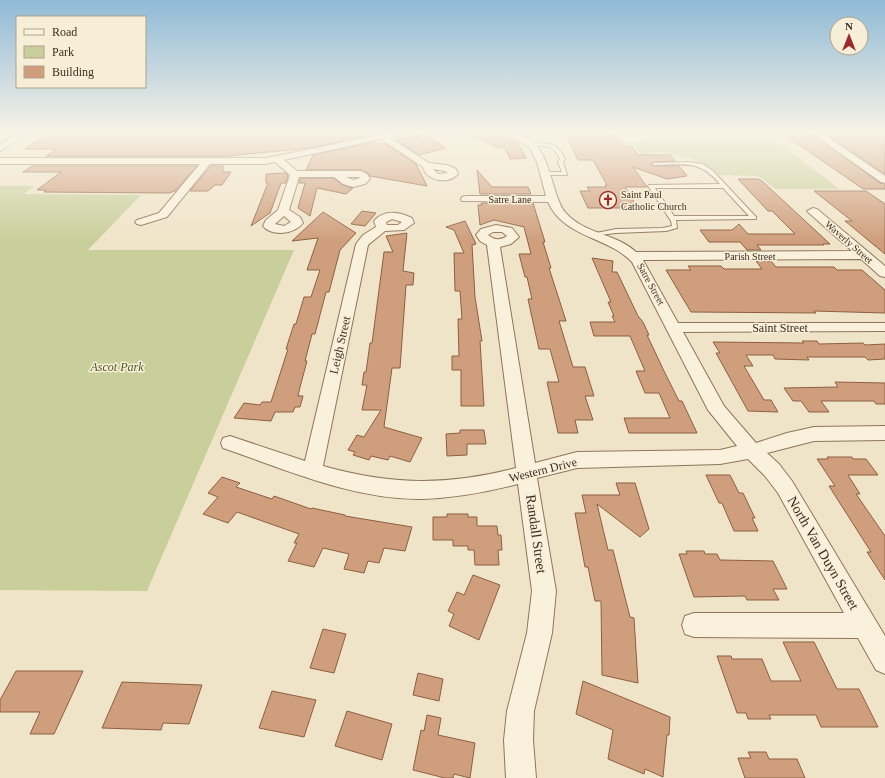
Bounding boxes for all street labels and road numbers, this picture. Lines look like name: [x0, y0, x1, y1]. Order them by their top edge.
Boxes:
street label: Satre Lane: [488, 194, 532, 205]
street label: Waverly Street: [823, 218, 875, 266]
street label: Parish Street: [725, 251, 776, 262]
street label: Satre Street: [635, 261, 667, 307]
street label: Leigh Street: [327, 314, 354, 375]
street label: Saint Street: [752, 321, 808, 335]
street label: Western Drive: [508, 455, 578, 485]
street label: Randall Street: [523, 493, 549, 575]
street label: North Van Duyn Street: [784, 494, 862, 612]

